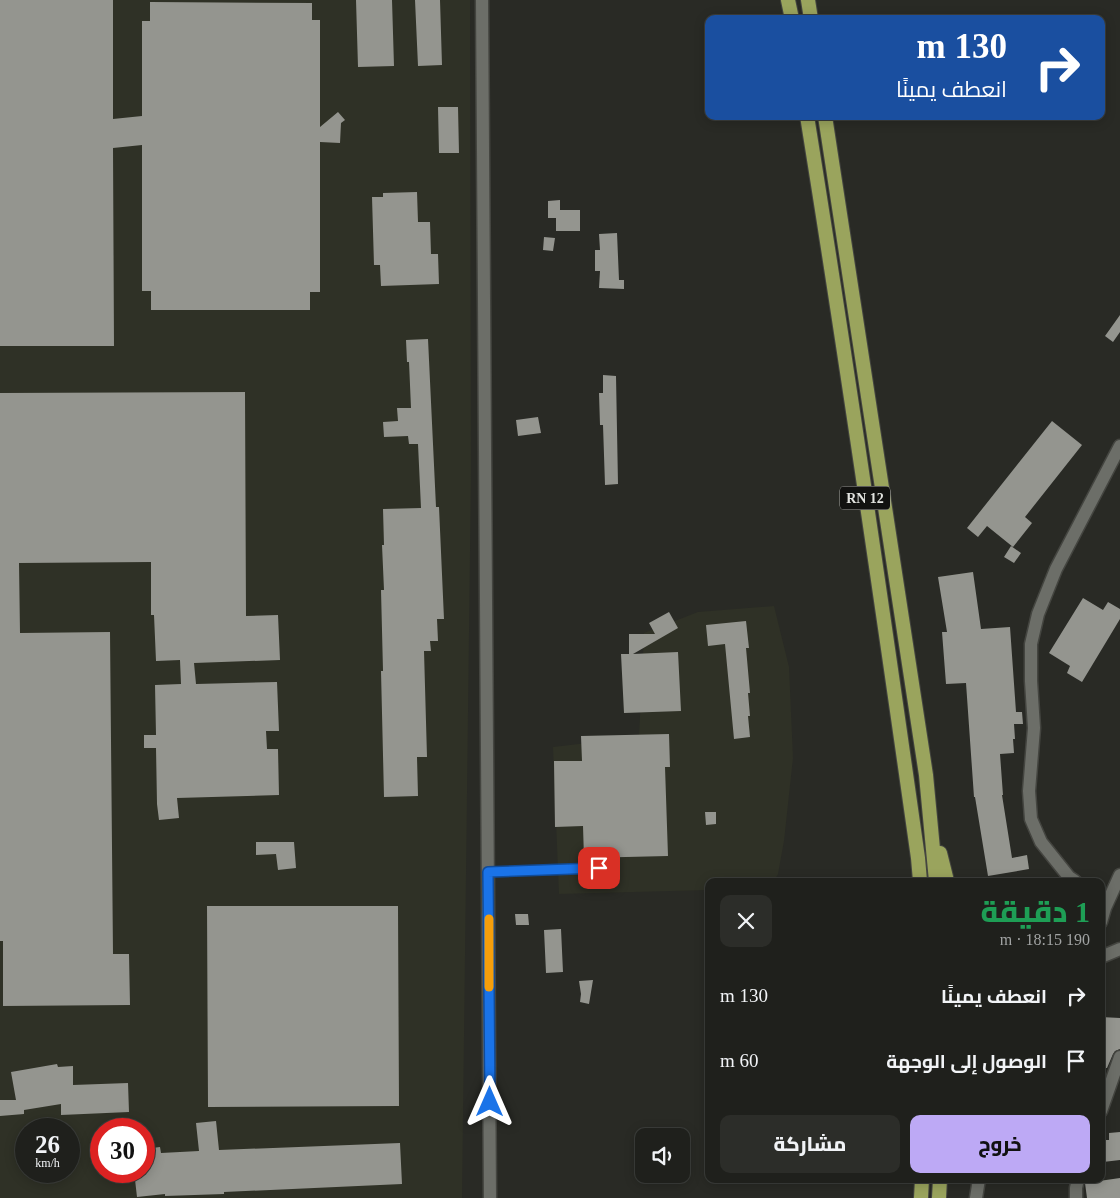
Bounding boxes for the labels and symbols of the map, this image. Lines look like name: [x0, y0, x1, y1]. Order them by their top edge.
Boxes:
road number: RN 12: [840, 486, 890, 509]
pin: [578, 847, 620, 889]
position arrow: [463, 1075, 515, 1127]
speed limit sign: 30: [90, 1118, 155, 1183]

